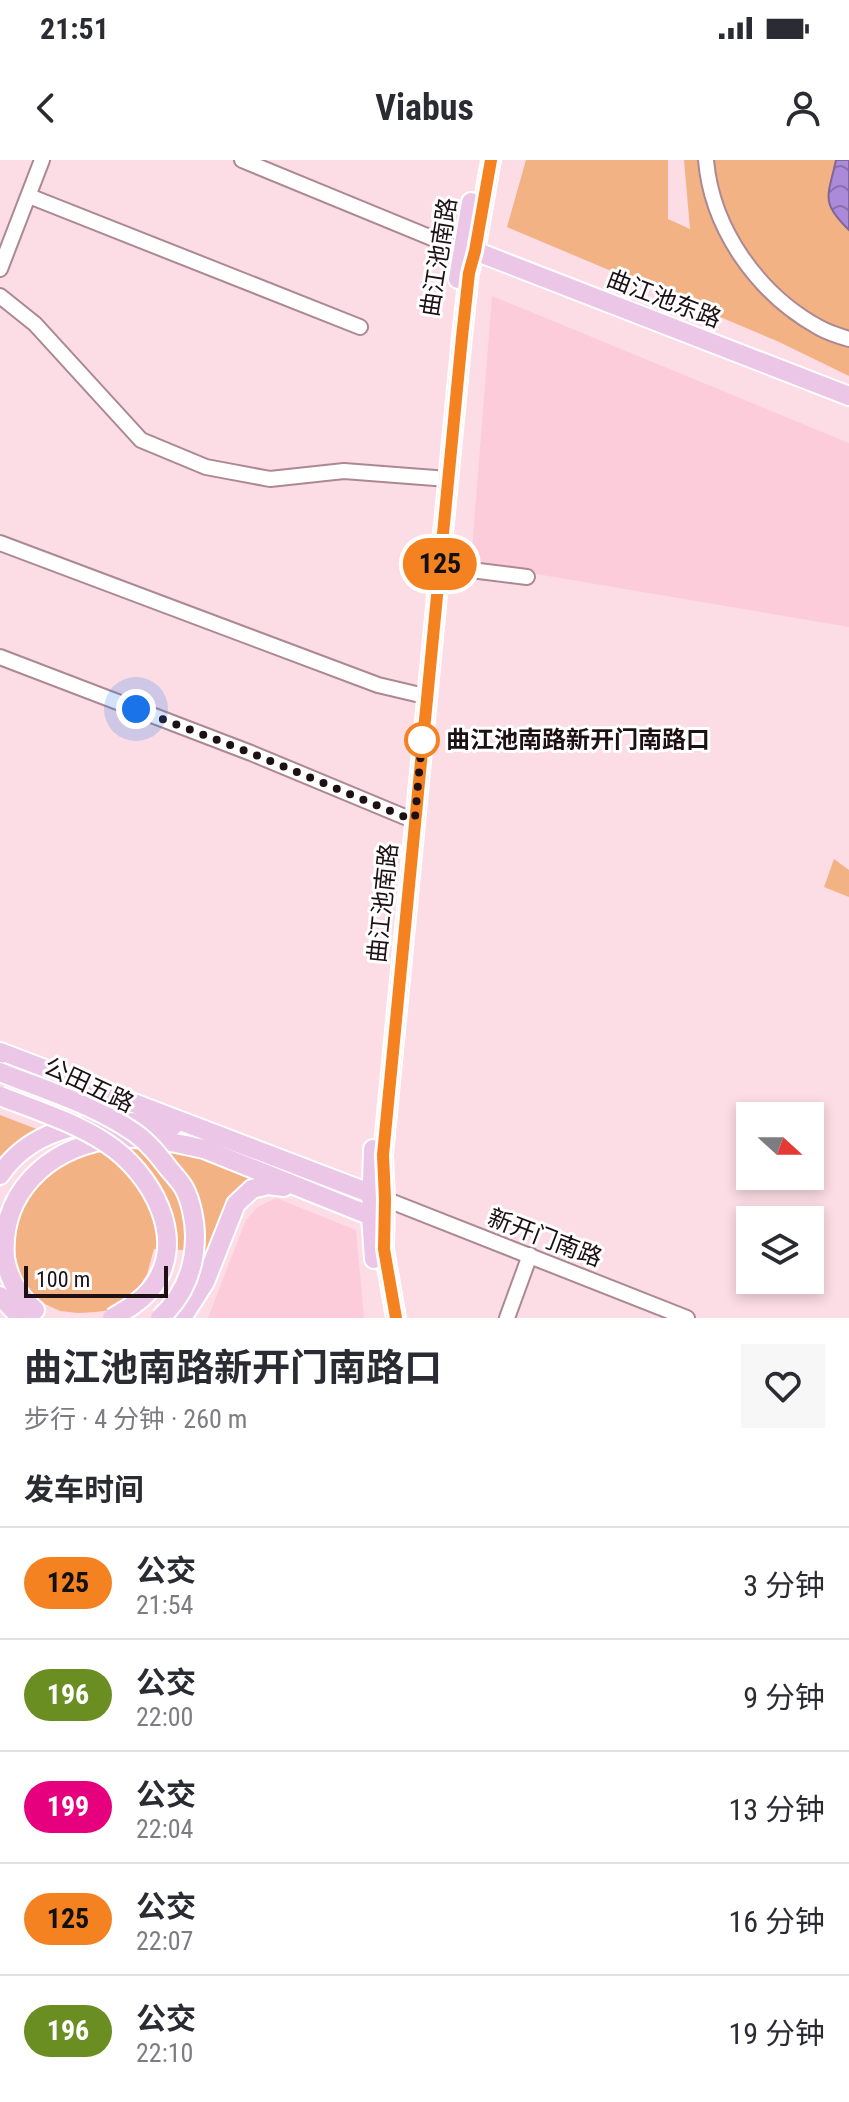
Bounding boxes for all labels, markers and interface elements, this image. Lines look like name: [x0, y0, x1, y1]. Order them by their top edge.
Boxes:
text: 21:51: [40, 11, 109, 46]
icon: back: [24, 86, 68, 130]
icon: person: [781, 86, 825, 130]
text: Viabus: [375, 87, 474, 129]
street label: 曲江池南路: [416, 196, 462, 318]
street label: 曲江池东路: [603, 264, 725, 334]
line badge: 125: [394, 538, 486, 590]
text: 125: [419, 547, 461, 580]
your location: [116, 689, 156, 729]
marker: 曲江池南路新开门南路口: [405, 723, 439, 757]
place label: 曲江池南路新开门南路口: [446, 726, 710, 754]
street label: 曲江池南路: [363, 842, 403, 964]
street label: 公田五路: [40, 1052, 138, 1118]
north arrow: [736, 1102, 824, 1190]
map controls: [736, 1102, 824, 1294]
street label: 新开门南路: [484, 1203, 606, 1273]
button: layers: [736, 1206, 824, 1294]
scale bar: [24, 1262, 168, 1298]
text: 100 m: [36, 1267, 90, 1292]
button: heart: [741, 1344, 825, 1428]
text: 曲江池南路新开门南路口: [24, 1346, 442, 1390]
text: 步行 · 4 分钟 · 260 m: [24, 1404, 247, 1434]
text: 发车时间: [24, 1472, 144, 1507]
text: 公交: [136, 1553, 196, 1588]
text: 125: [47, 1566, 89, 1599]
text: 3 分钟: [743, 1568, 825, 1603]
text: 21:54: [136, 1590, 193, 1620]
text: 公交: [136, 1665, 196, 1700]
text: 196: [47, 1678, 89, 1711]
text: 9 分钟: [743, 1680, 825, 1715]
text: 22:00: [136, 1702, 193, 1732]
text: 公交: [136, 1777, 196, 1812]
text: 199: [47, 1790, 89, 1823]
text: 13 分钟: [728, 1792, 825, 1827]
text: 22:04: [136, 1814, 193, 1844]
text: 公交: [136, 1889, 196, 1924]
text: 125: [47, 1902, 89, 1935]
text: 16 分钟: [728, 1904, 825, 1939]
text: 22:07: [136, 1926, 193, 1956]
text: 公交: [136, 2001, 196, 2036]
text: 196: [47, 2014, 89, 2047]
text: 19 分钟: [728, 2016, 825, 2051]
text: 22:10: [136, 2038, 193, 2068]

